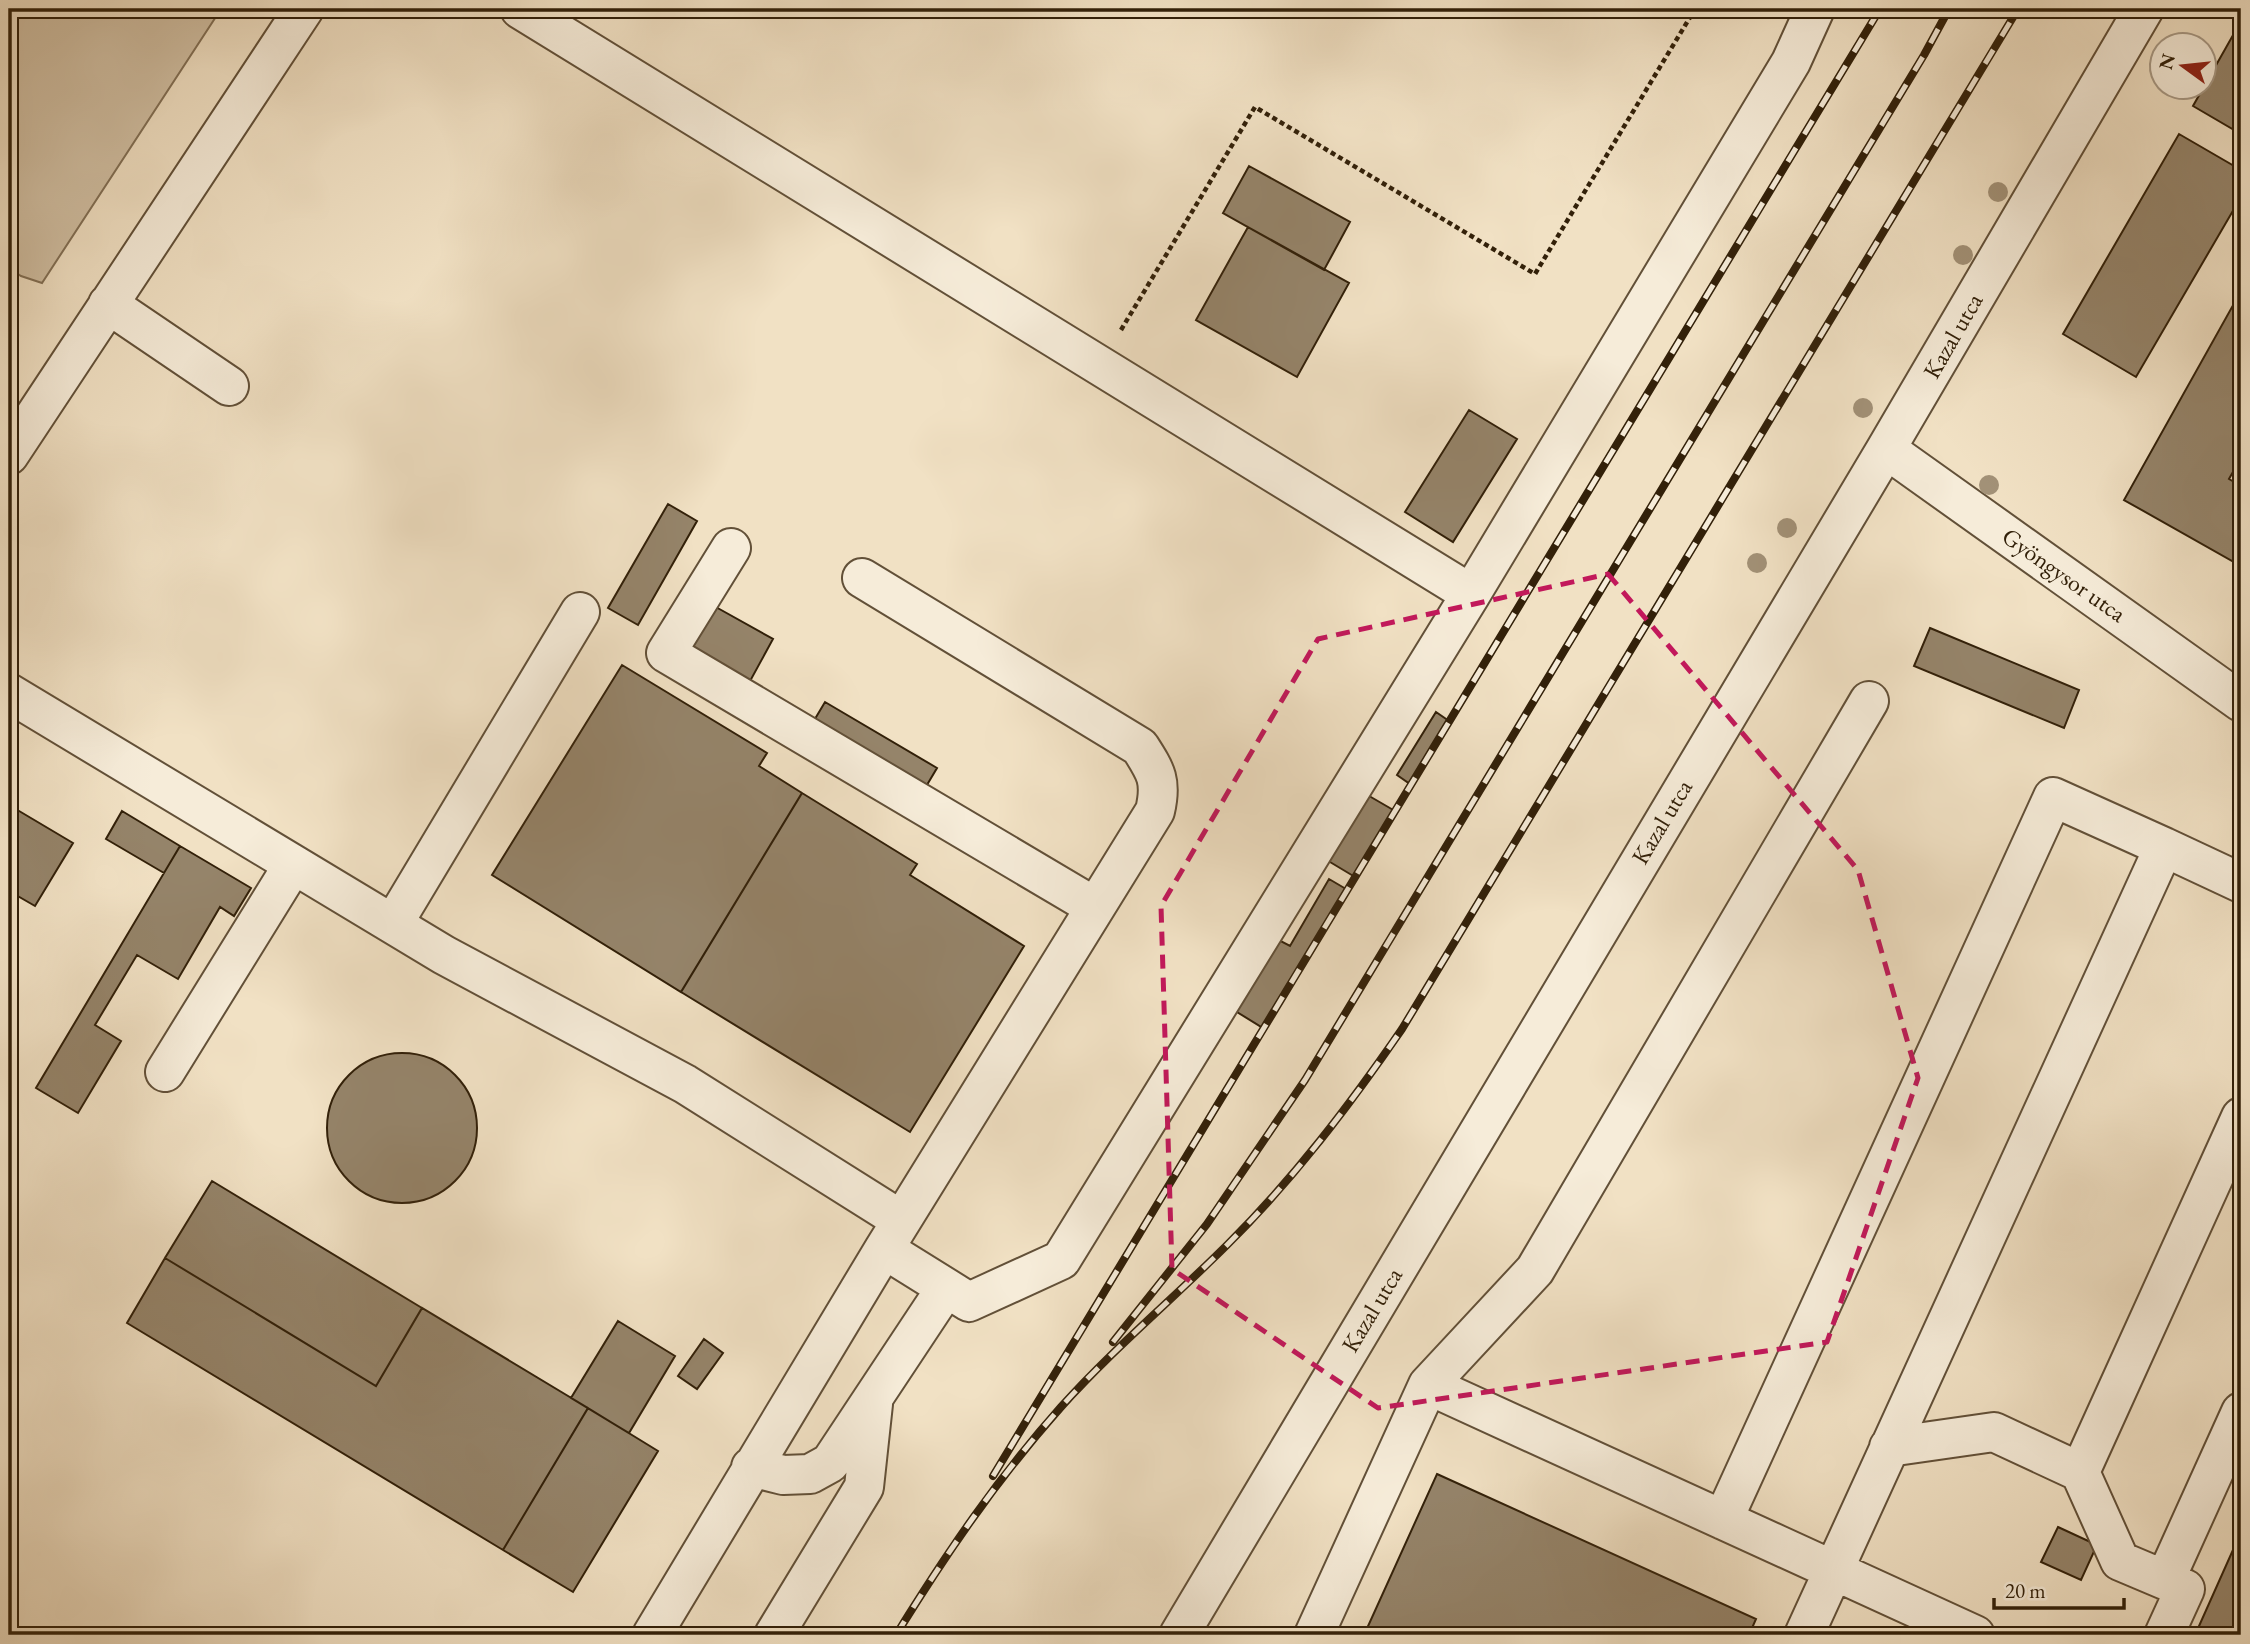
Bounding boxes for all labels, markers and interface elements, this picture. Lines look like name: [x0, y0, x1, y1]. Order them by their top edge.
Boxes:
north arrow: [2148, 32, 2218, 102]
text: N: [2153, 50, 2181, 72]
street label: Kazal utca: [1916, 287, 1990, 384]
street label: Gyöngysor utca: [1996, 520, 2133, 629]
street label: Kazal utca: [1624, 773, 1699, 870]
street label: Kazal utca: [1334, 1261, 1409, 1358]
scale bar: [1994, 1567, 2124, 1611]
text: 20 m: [2005, 1577, 2046, 1604]

